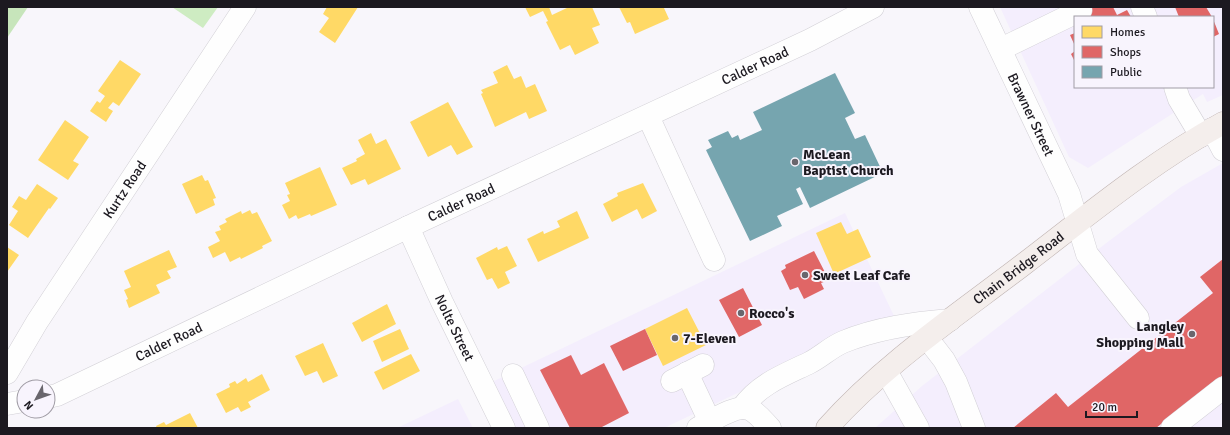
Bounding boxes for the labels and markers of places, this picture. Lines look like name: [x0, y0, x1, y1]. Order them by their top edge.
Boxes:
place label: McLean Baptist Church: [803, 146, 894, 179]
marker: McLean Baptist Church: [790, 157, 800, 167]
place label: Sweet Leaf Cafe: [813, 267, 910, 284]
marker: Sweet Leaf Cafe: [800, 270, 810, 280]
place label: Rocco's: [749, 305, 795, 322]
marker: Rocco's: [736, 308, 746, 318]
place label: Langley Shopping Mall: [1096, 318, 1185, 351]
marker: Langley Shopping Mall: [1187, 329, 1197, 339]
place label: 7-Eleven: [683, 330, 736, 347]
marker: 7-Eleven: [670, 333, 680, 343]

